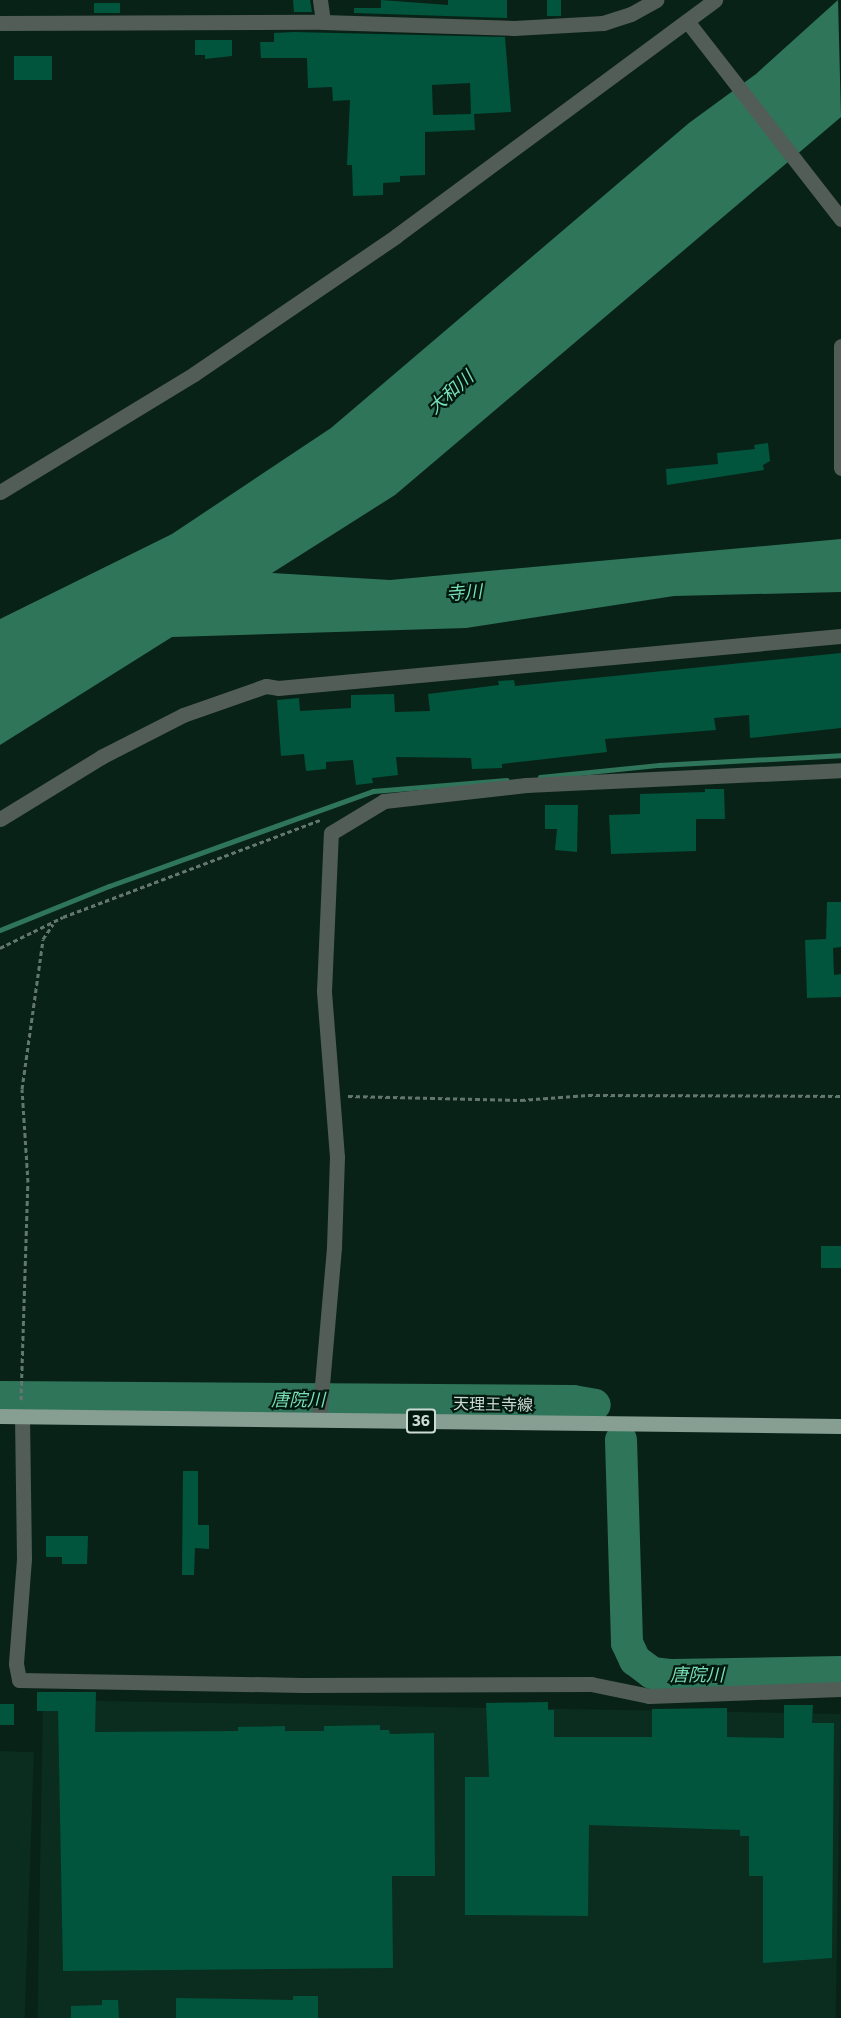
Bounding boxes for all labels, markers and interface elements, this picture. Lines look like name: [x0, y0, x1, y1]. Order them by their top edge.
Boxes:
water label: 大和川: [423, 366, 477, 418]
water label: 寺川: [445, 580, 483, 604]
water label: 唐院川: [271, 1388, 325, 1410]
street label: 天理王寺線: [453, 1394, 533, 1414]
road number: 36: [406, 1409, 436, 1433]
water label: 唐院川: [670, 1663, 724, 1685]

